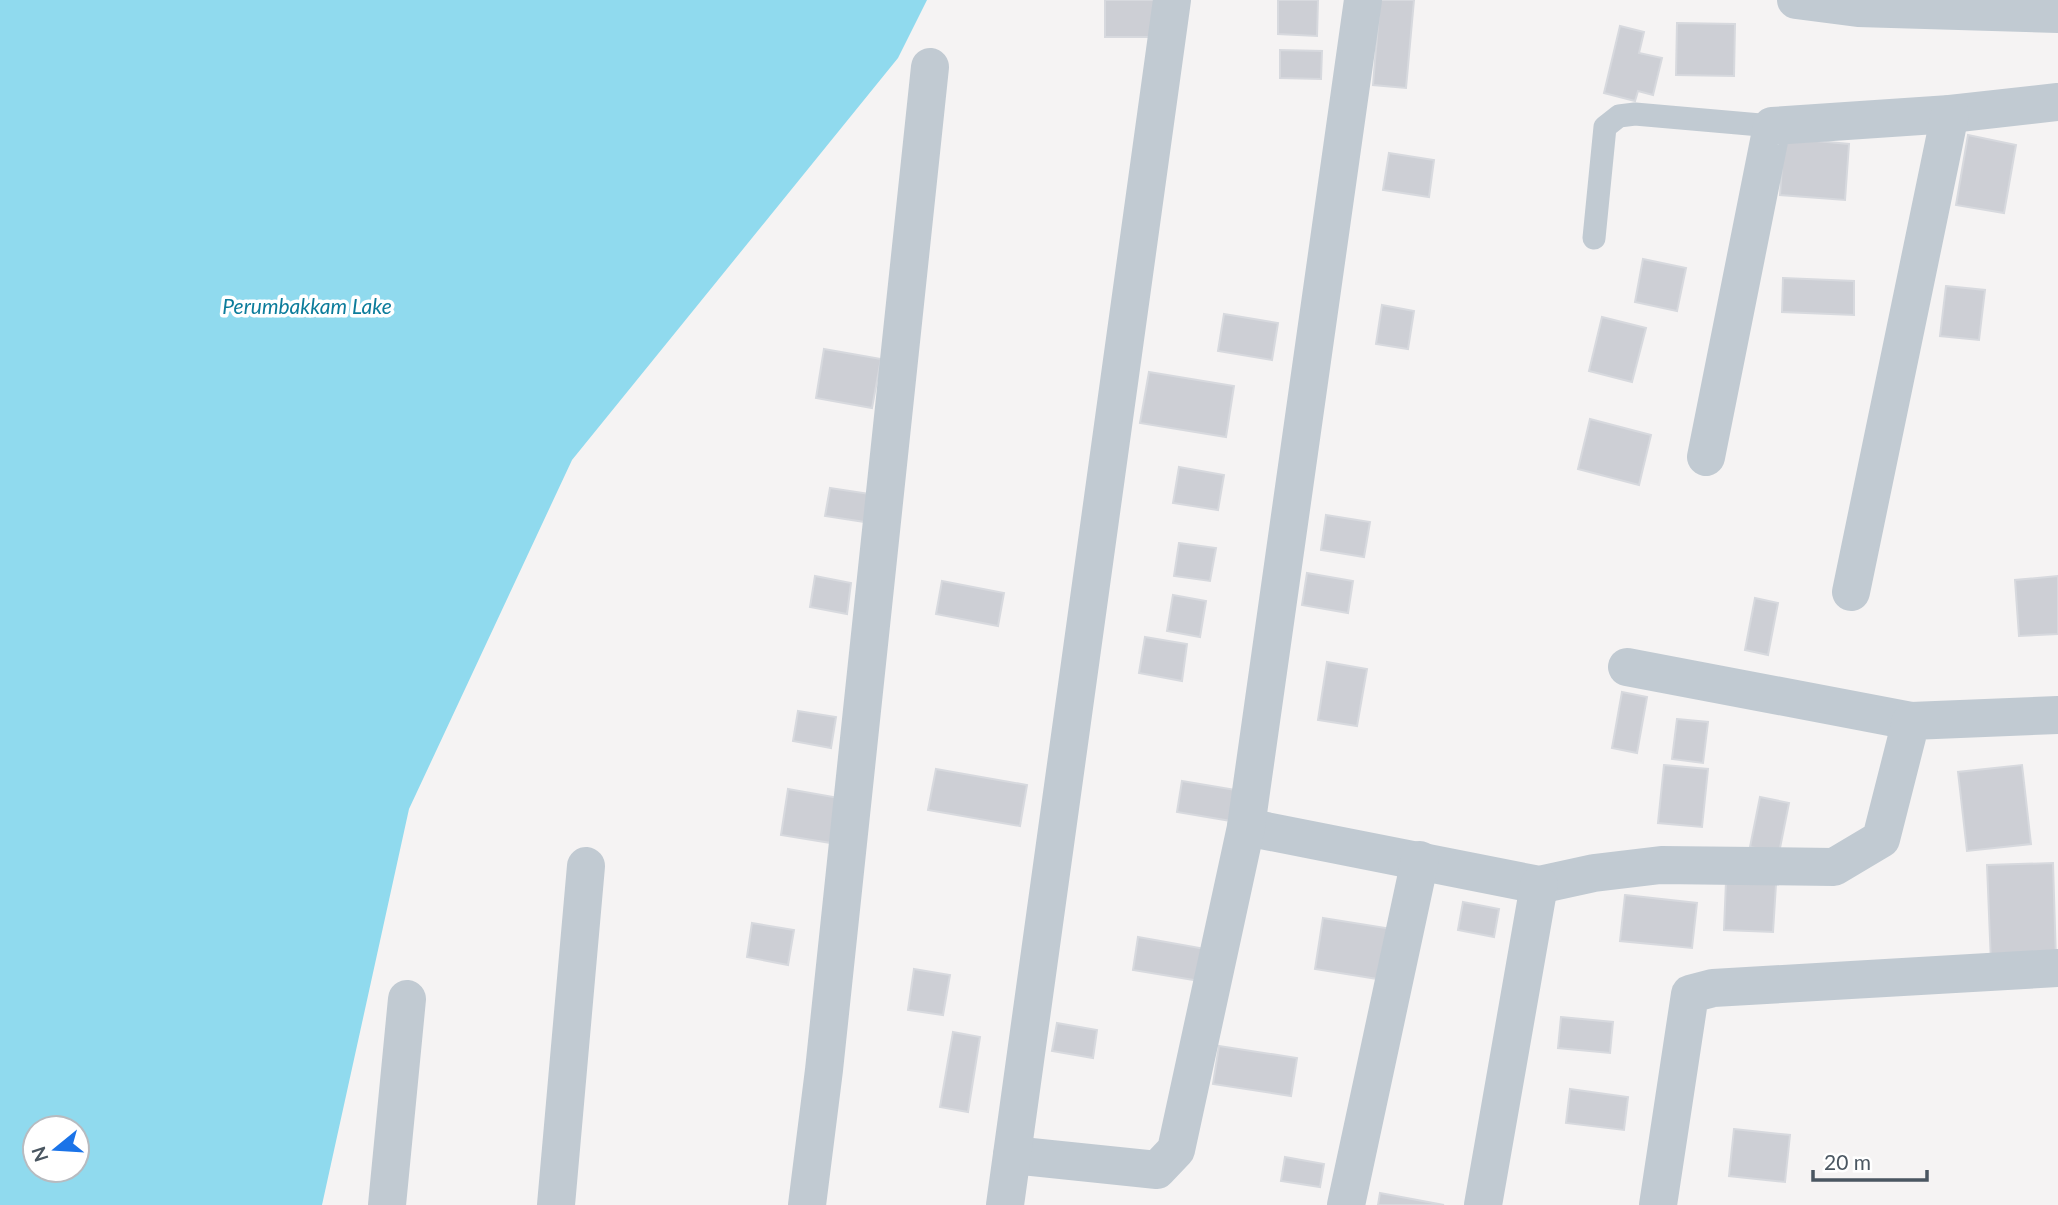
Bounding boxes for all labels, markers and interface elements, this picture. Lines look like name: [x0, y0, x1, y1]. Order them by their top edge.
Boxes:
water label: Perumbakkam Lake: [222, 293, 392, 318]
north arrow: [21, 1114, 91, 1184]
scale bar: [1813, 1138, 1927, 1182]
text: N: [26, 1144, 53, 1165]
text: 20 m: [1824, 1149, 1871, 1174]

